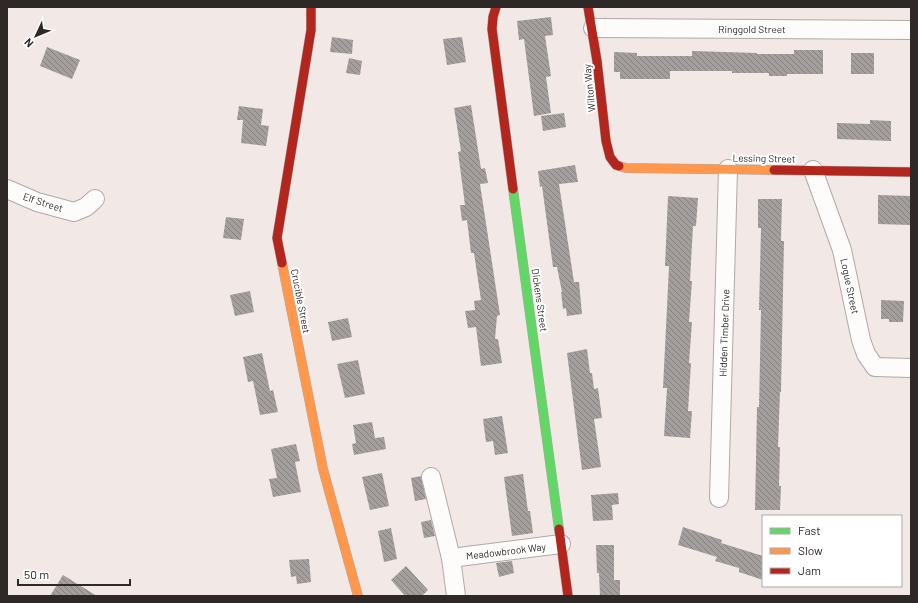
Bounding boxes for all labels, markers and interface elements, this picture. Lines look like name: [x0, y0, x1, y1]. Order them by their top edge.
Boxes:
north arrow: [16, 16, 56, 56]
street label: Ringgold Street: [718, 23, 786, 35]
text: N: [21, 36, 36, 50]
street label: Wilton Way: [580, 63, 597, 112]
street label: Lessing Street: [732, 151, 796, 165]
street label: Elf Street: [22, 190, 65, 214]
street label: Logue Street: [838, 257, 862, 315]
street label: Crucible Street: [289, 268, 313, 334]
street label: Dickens Street: [530, 268, 550, 333]
street label: Hidden Timber Drive: [716, 289, 732, 377]
legend: [762, 515, 902, 587]
text: Fast: [798, 523, 821, 537]
street label: Meadowbrook Way: [465, 540, 547, 562]
text: Slow: [798, 543, 823, 557]
scale bar: [18, 561, 130, 587]
text: Jam: [798, 563, 821, 577]
text: 50 m: [24, 567, 49, 581]

